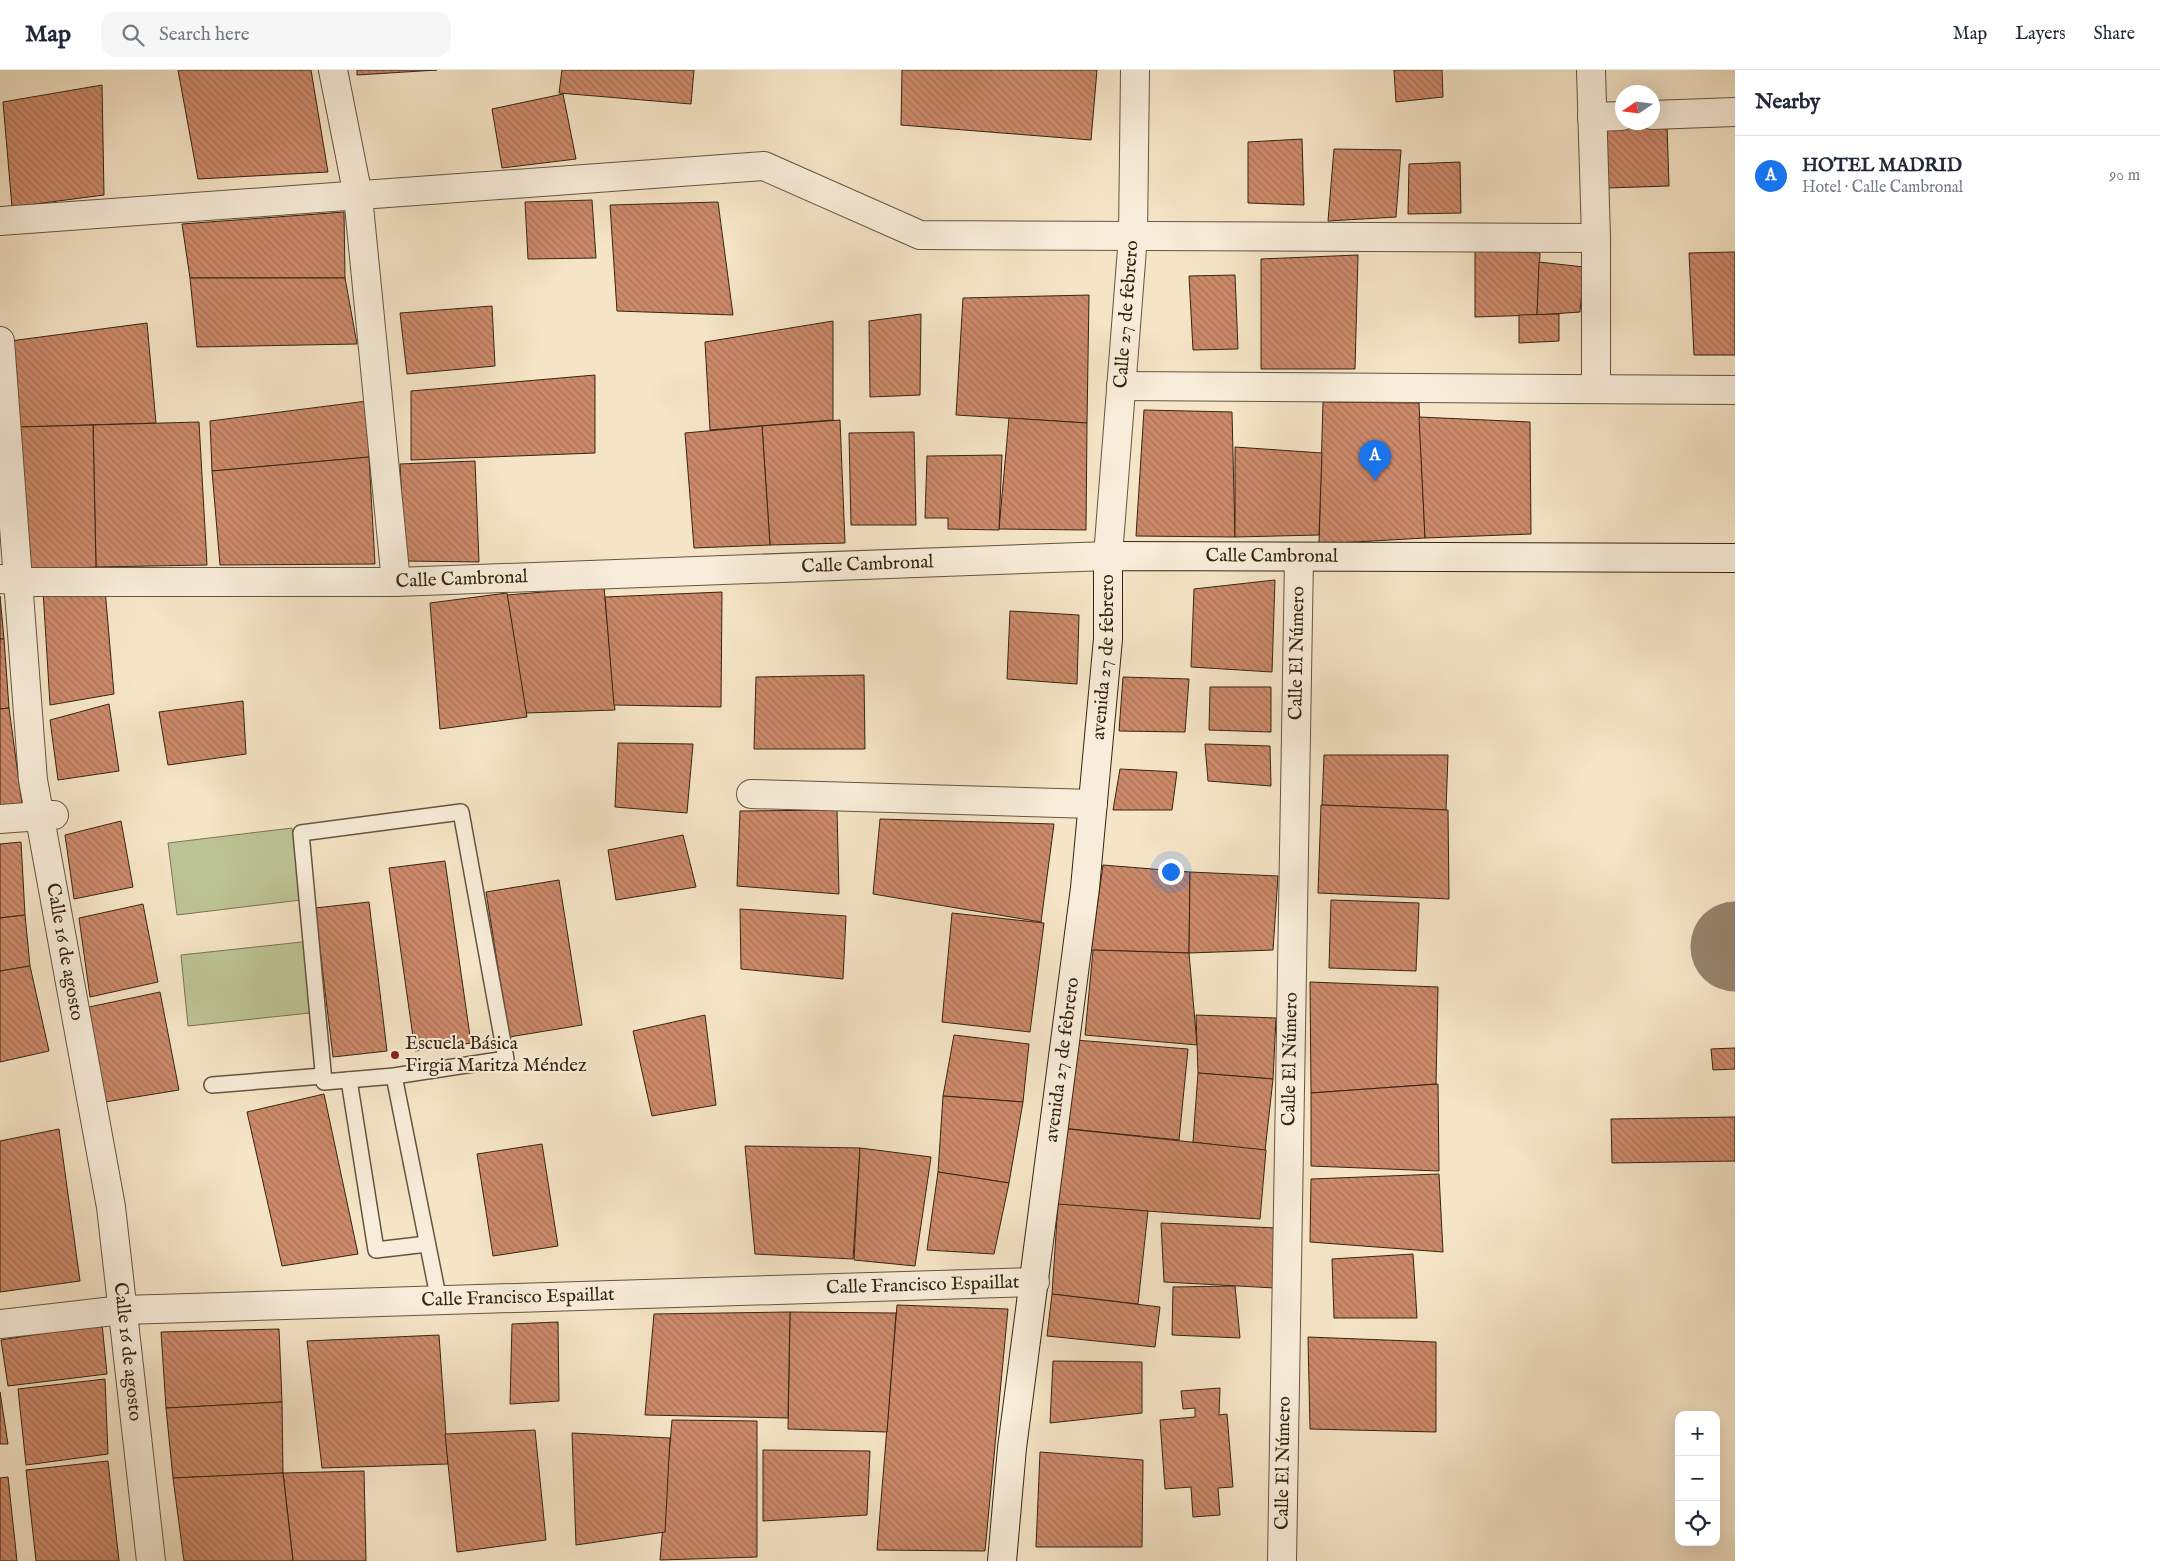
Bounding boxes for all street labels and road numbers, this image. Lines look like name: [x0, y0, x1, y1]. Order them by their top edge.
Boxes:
street label: Calle 27 de febrero: [1109, 239, 1145, 389]
street label: Calle Cambronal: [1206, 544, 1339, 569]
street label: Calle Cambronal: [801, 550, 935, 579]
street label: Calle Cambronal: [395, 565, 529, 594]
street label: avenida 27 de febrero: [1087, 574, 1120, 741]
street label: Calle El Número: [1284, 586, 1311, 720]
street label: Calle 16 de agosto: [40, 881, 89, 1023]
street label: avenida 27 de febrero: [1040, 976, 1085, 1144]
street label: Calle El Número: [1277, 992, 1304, 1126]
street label: Calle Francisco Espaillat: [826, 1270, 1020, 1300]
street label: Calle 16 de agosto: [108, 1281, 147, 1422]
street label: Calle Francisco Espaillat: [421, 1283, 615, 1313]
street label: Calle El Número: [1271, 1396, 1297, 1530]

